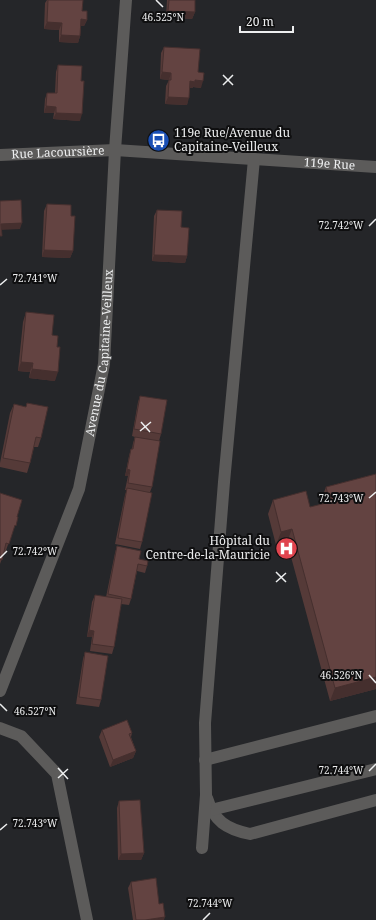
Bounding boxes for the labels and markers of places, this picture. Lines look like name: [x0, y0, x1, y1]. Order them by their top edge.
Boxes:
place label: 119e Rue/Avenue du Capitaine-Veilleux: [174, 124, 290, 155]
bus stop icon: 119e Rue/Avenue du Capitaine-Veilleux: [145, 127, 171, 153]
place label: Hôpital du Centre-de-la-Mauricie: [145, 532, 270, 563]
hospital icon: Hôpital du Centre-de-la-Mauricie: [273, 535, 299, 561]

